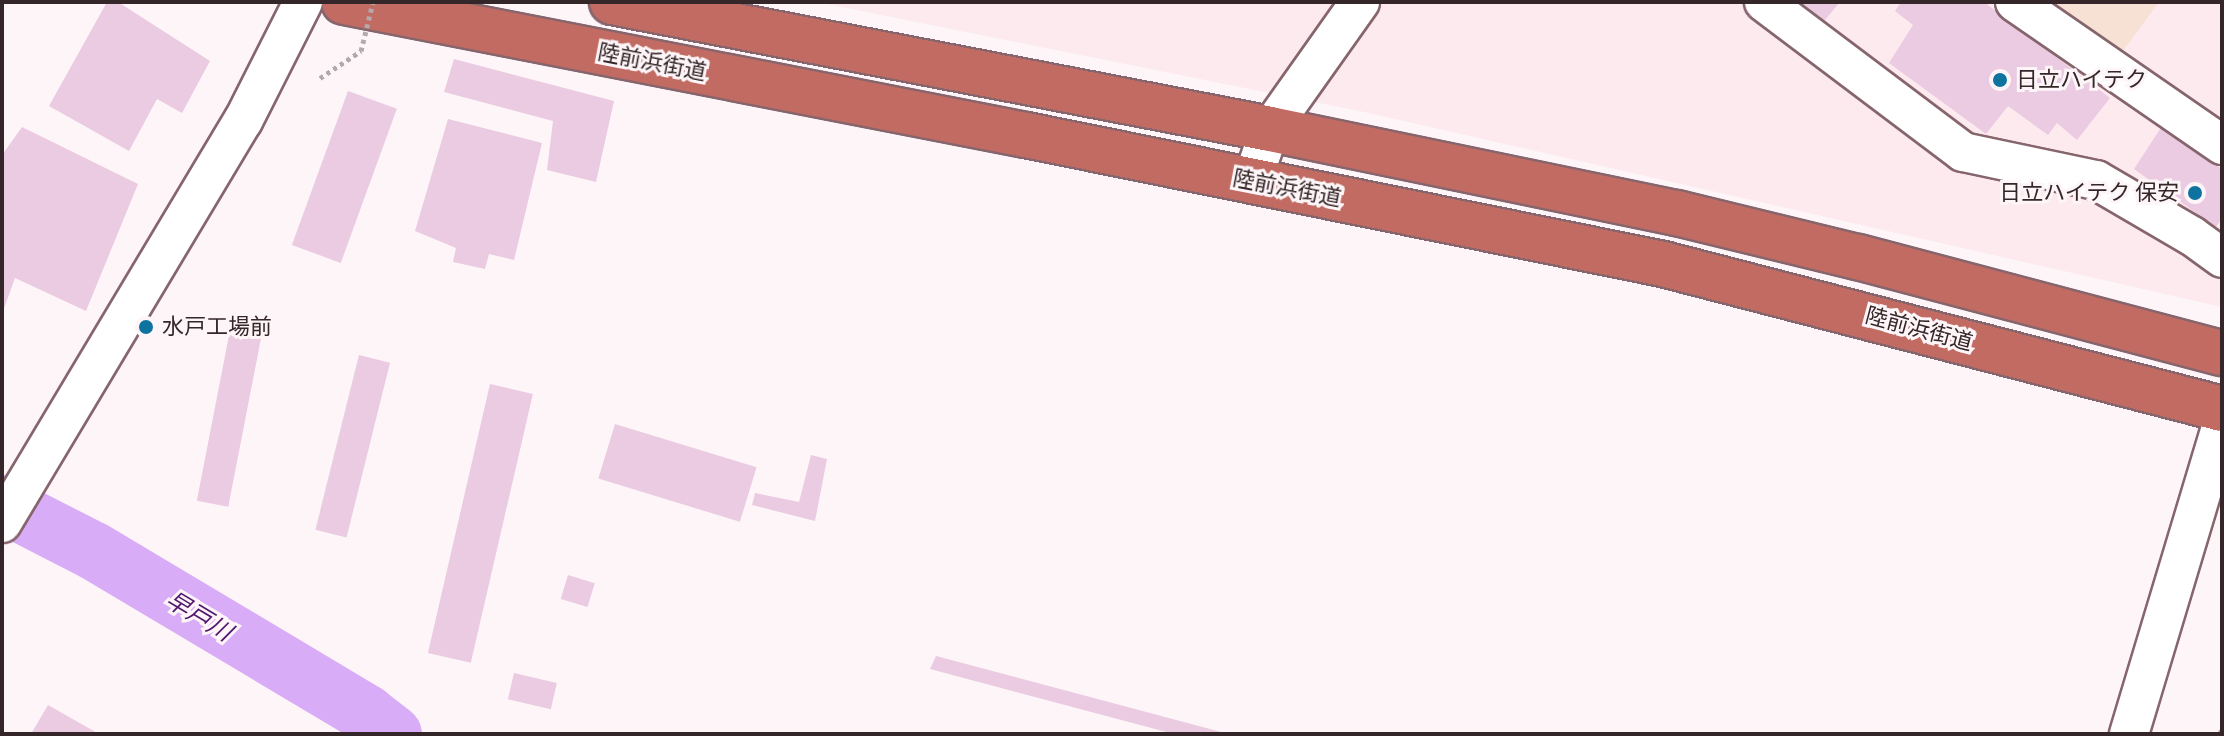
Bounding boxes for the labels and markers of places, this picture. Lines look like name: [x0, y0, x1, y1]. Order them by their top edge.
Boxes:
place label: 日立ハイテク: [2016, 67, 2148, 93]
marker: 日立ハイテク: [1991, 71, 2009, 89]
place label: 日立ハイテク 保安: [1998, 180, 2179, 206]
marker: 日立ハイテク 保安: [2186, 184, 2204, 202]
place label: 水戸工場前: [162, 314, 272, 340]
marker: 水戸工場前: [137, 318, 155, 336]

